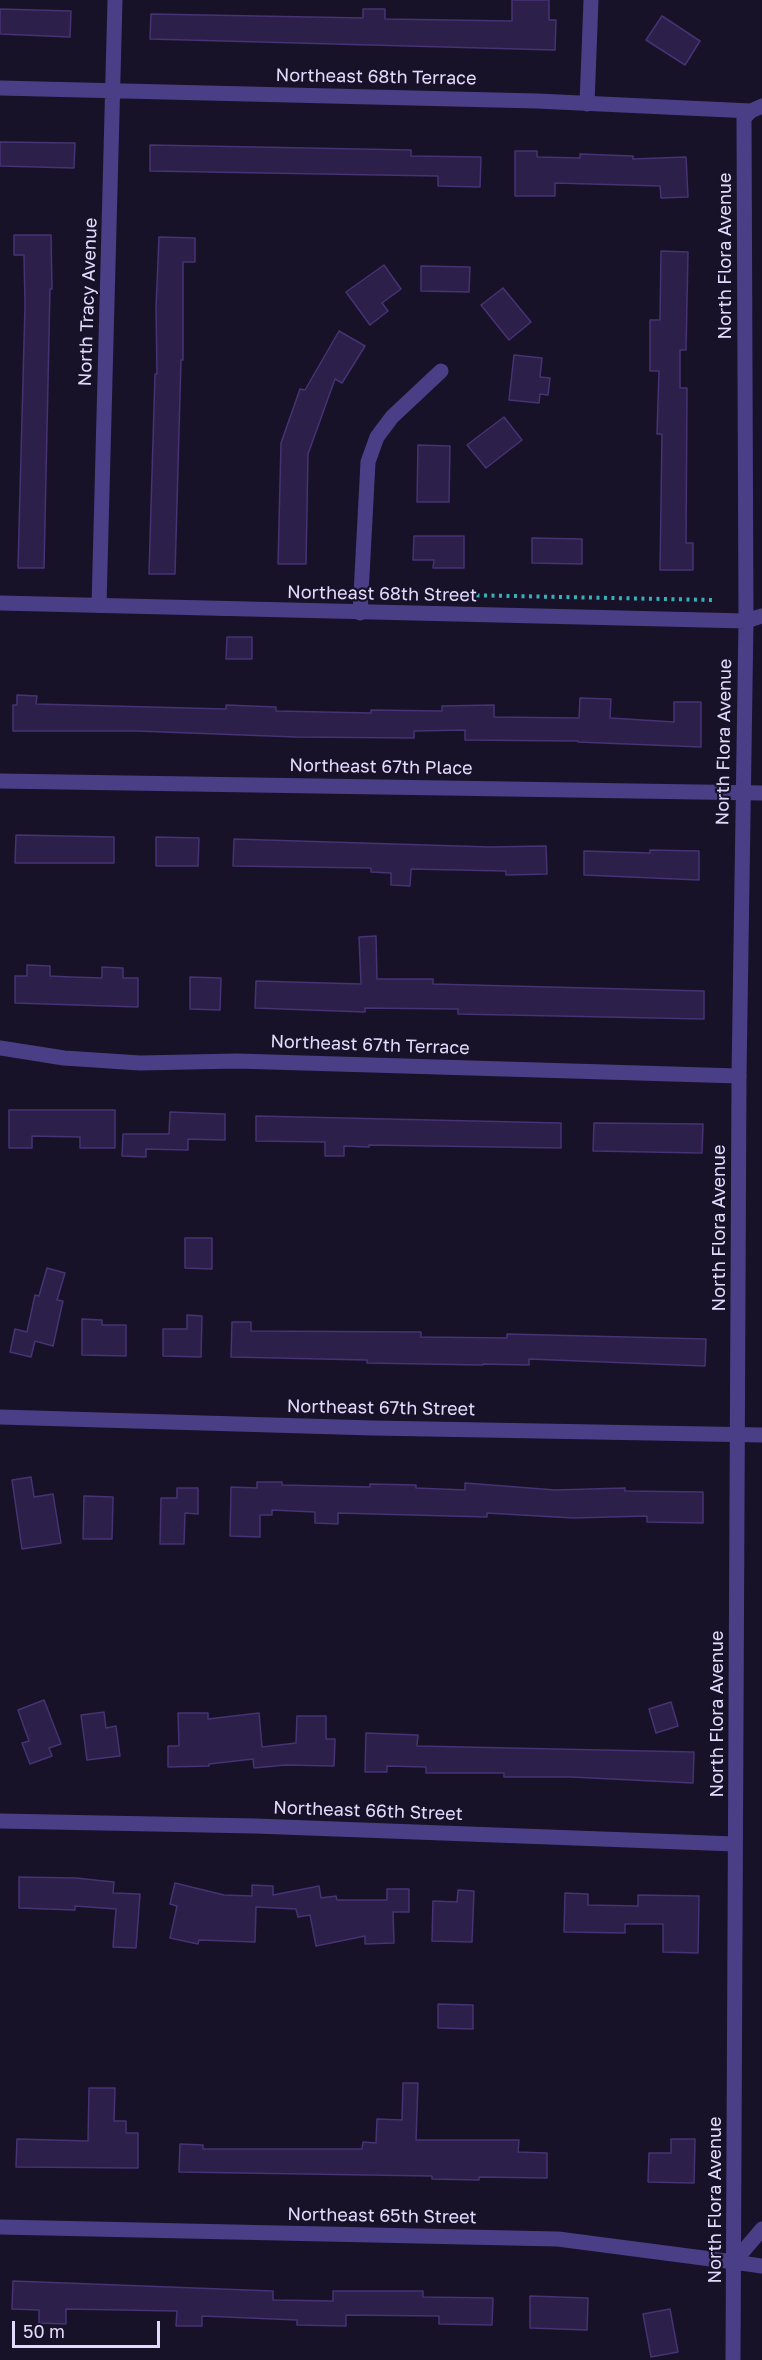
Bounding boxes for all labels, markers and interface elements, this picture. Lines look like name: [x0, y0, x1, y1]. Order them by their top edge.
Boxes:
street label: Northeast 68th Terrace: [275, 64, 477, 90]
street label: North Flora Avenue: [714, 173, 736, 339]
street label: North Tracy Avenue: [74, 217, 102, 387]
street label: Northeast 68th Street: [287, 582, 477, 606]
street label: North Flora Avenue: [712, 658, 736, 826]
street label: Northeast 67th Place: [289, 755, 473, 779]
street label: Northeast 67th Terrace: [270, 1031, 470, 1059]
street label: North Flora Avenue: [708, 1145, 730, 1311]
street label: Northeast 67th Street: [287, 1396, 475, 1420]
street label: North Flora Avenue: [706, 1631, 728, 1797]
street label: Northeast 66th Street: [273, 1797, 463, 1825]
street label: North Flora Avenue: [704, 2117, 726, 2283]
street label: Northeast 65th Street: [287, 2204, 477, 2228]
scale bar: [15, 2309, 164, 2347]
text: 50 m: [23, 2320, 65, 2342]

